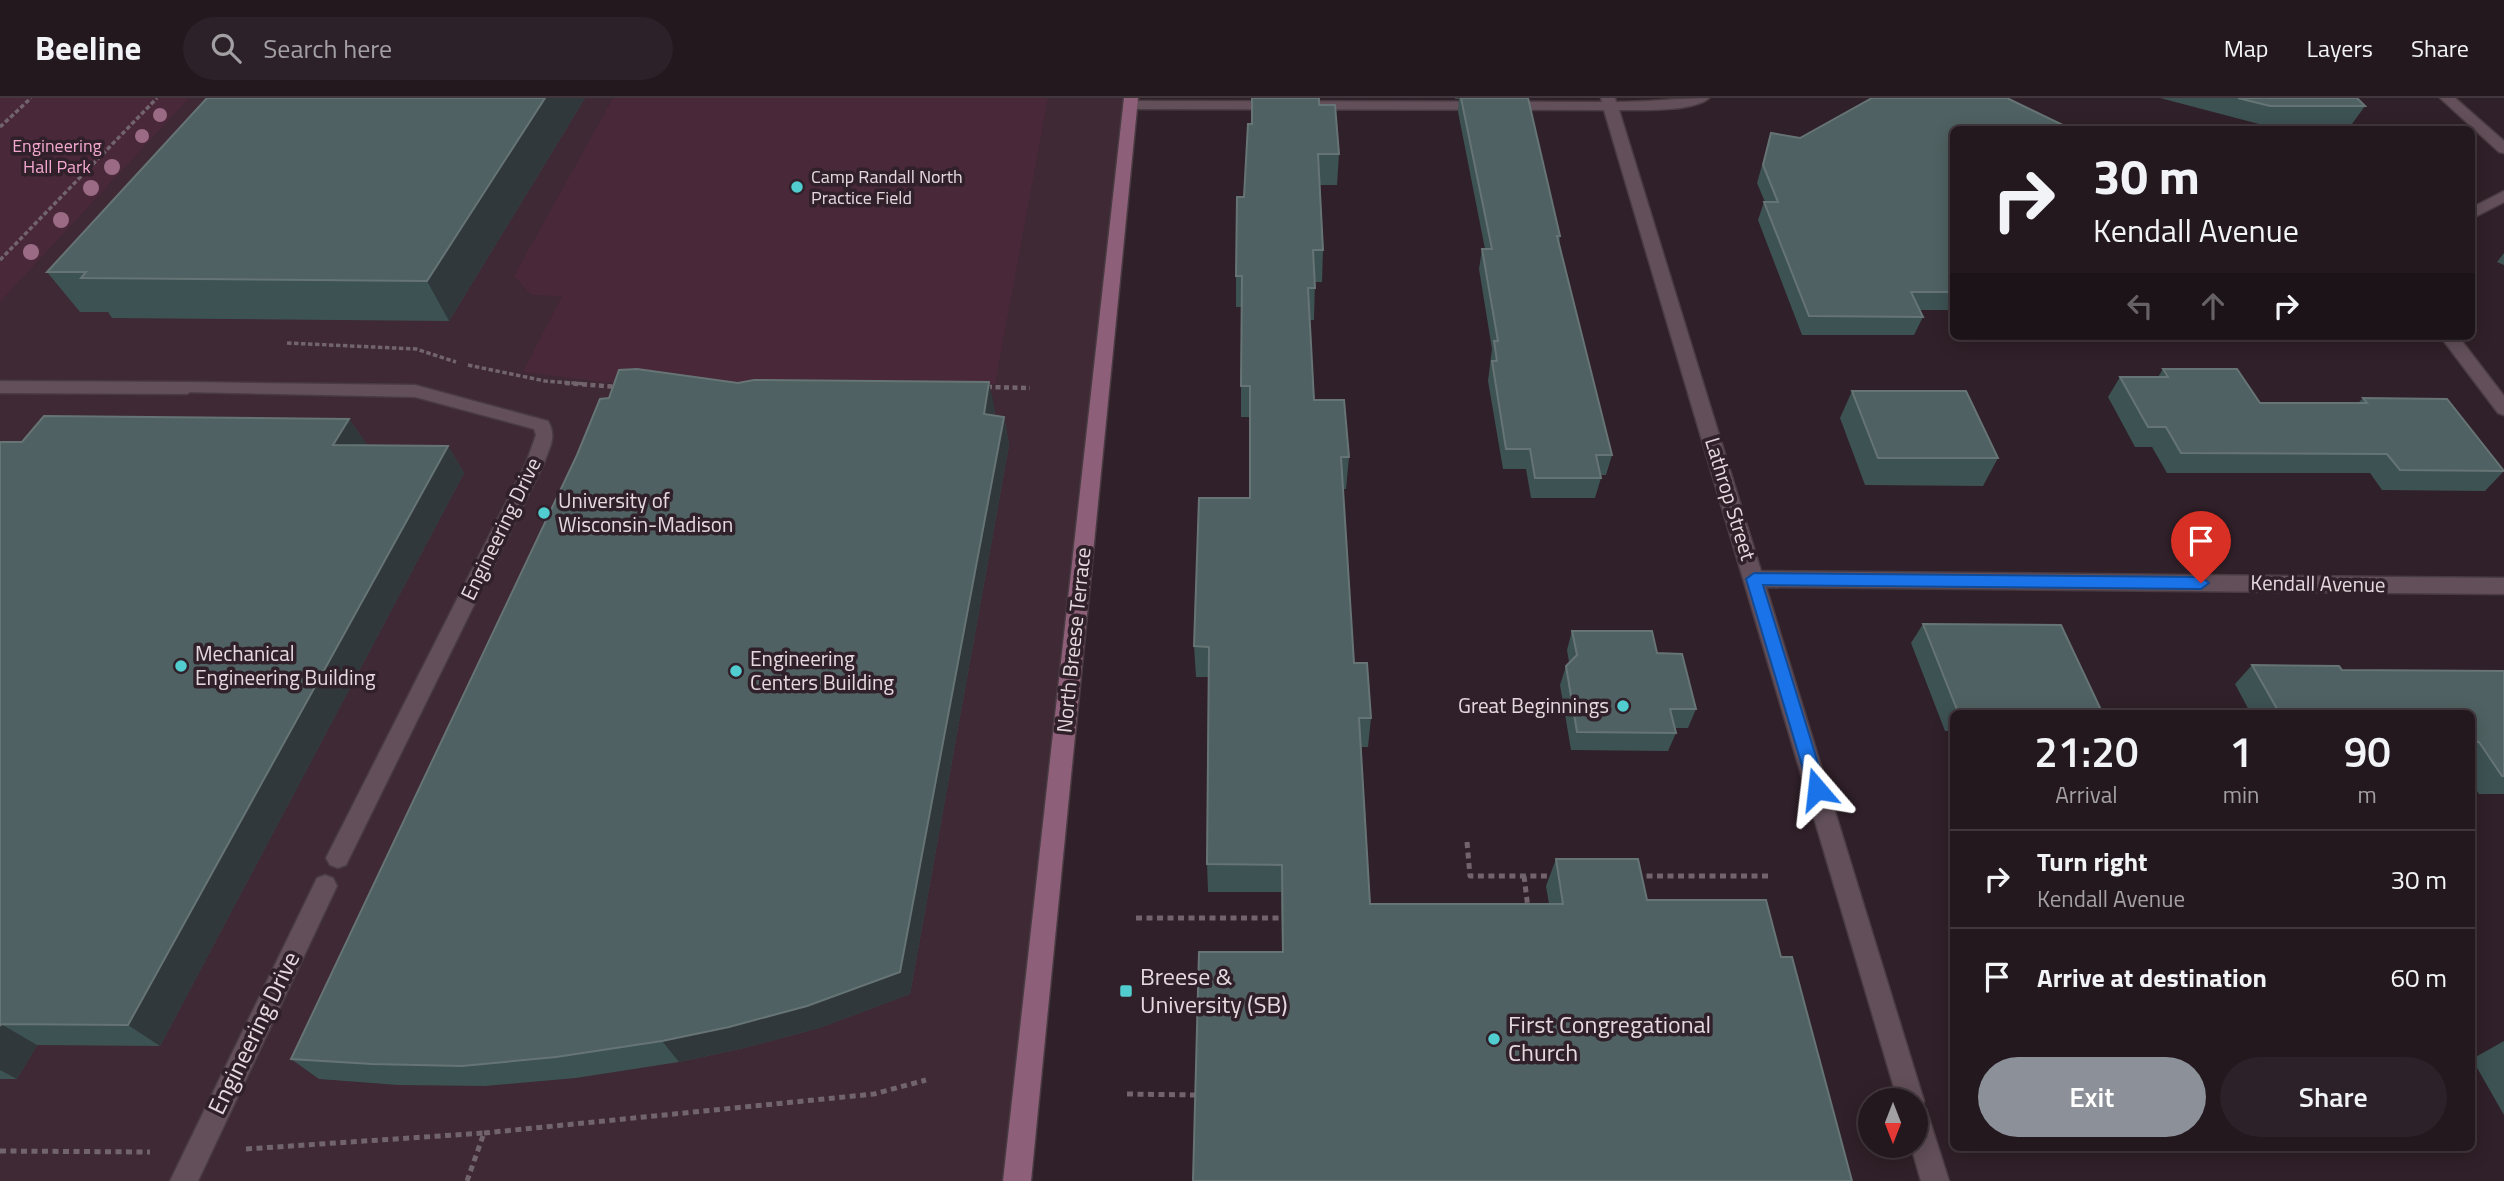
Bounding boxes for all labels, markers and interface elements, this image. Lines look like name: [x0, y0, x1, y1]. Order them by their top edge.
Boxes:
search box: [183, 17, 673, 80]
text: Beeline: [35, 23, 141, 73]
icon: search: [207, 29, 245, 67]
text: Search here: [263, 29, 392, 68]
text: Map: [2224, 30, 2269, 66]
text: Layers: [2307, 30, 2373, 66]
text: Share: [2411, 30, 2469, 66]
park label: Engineering Hall Park: [12, 132, 102, 180]
text: 30 m: [2093, 138, 2200, 213]
icon: right: [1978, 154, 2069, 245]
place label: Camp Randall North Practice Field: [811, 163, 963, 211]
marker: Camp Randall North Practice Field: [789, 179, 805, 195]
text: Kendall Avenue: [2093, 206, 2299, 254]
icon: left: [2121, 287, 2159, 325]
icon: ahead: [2194, 287, 2232, 325]
icon: right: [2267, 287, 2305, 325]
street label: Lathrop Street: [1697, 433, 1765, 565]
street label: Engineering Drive: [452, 452, 549, 605]
place label: University of Wisconsin-Madison: [558, 484, 733, 540]
marker: University of Wisconsin-Madison: [536, 505, 552, 521]
pin: [2171, 511, 2231, 583]
icon: arrive: [2182, 522, 2220, 560]
street label: North Breese Terrace: [1047, 546, 1099, 734]
street label: Kendall Avenue: [2250, 566, 2386, 600]
place label: Mechanical Engineering Building: [195, 637, 376, 693]
place label: Engineering Centers Building: [750, 642, 894, 698]
marker: Mechanical Engineering Building: [173, 658, 189, 674]
marker: Engineering Centers Building: [728, 663, 744, 679]
place label: Great Beginnings: [1458, 689, 1609, 721]
marker: Great Beginnings: [1615, 698, 1631, 714]
text: 21:20: [2034, 719, 2138, 783]
text: 1: [2229, 719, 2253, 783]
text: 90: [2344, 719, 2391, 783]
position arrow: [1780, 752, 1854, 826]
text: Arrival: [2055, 777, 2118, 812]
text: min: [2223, 777, 2259, 812]
text: m: [2358, 777, 2377, 812]
text: Turn right: [2037, 842, 2148, 881]
icon: right: [1978, 860, 2016, 898]
text: 30 m: [2390, 860, 2447, 899]
text: Kendall Avenue: [2037, 881, 2185, 916]
street label: Engineering Drive: [198, 945, 308, 1120]
place label: Breese & University (SB): [1140, 958, 1288, 1022]
icon: arrive: [1978, 958, 2016, 996]
text: Arrive at destination: [2037, 958, 2267, 997]
text: 60 m: [2390, 958, 2447, 997]
marker: Breese & University (SB): [1118, 983, 1134, 999]
place label: First Congregational Church: [1508, 1006, 1711, 1070]
marker: First Congregational Church: [1486, 1031, 1502, 1047]
button: Exit: [1978, 1057, 2206, 1137]
button: Share: [2220, 1057, 2447, 1137]
north arrow: [1858, 1088, 1928, 1158]
map controls: [1858, 1088, 1928, 1158]

